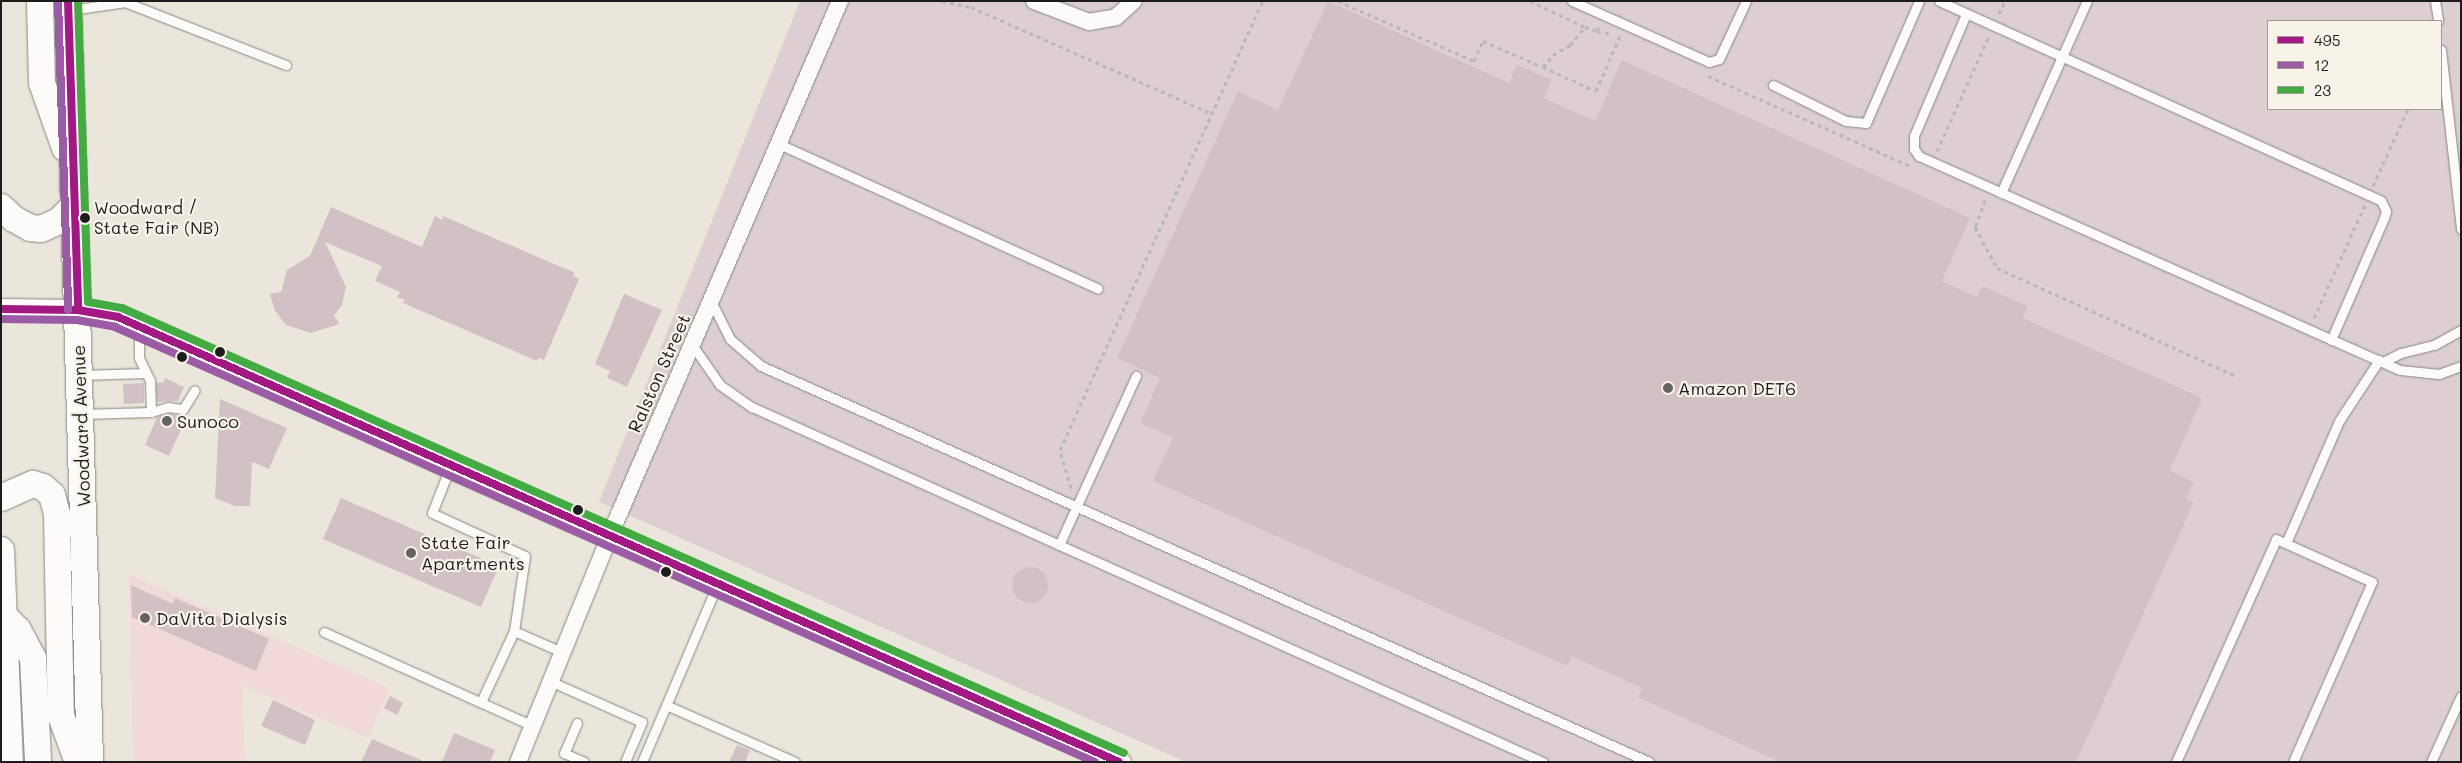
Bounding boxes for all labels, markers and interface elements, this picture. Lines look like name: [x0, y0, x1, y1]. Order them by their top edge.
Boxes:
legend: [2267, 20, 2442, 110]
text: 495: [2314, 30, 2340, 50]
text: 12: [2314, 55, 2329, 75]
text: 23: [2314, 80, 2331, 100]
place label: Woodward / State Fair (NB): [94, 198, 219, 238]
marker: Woodward / State Fair (NB): [80, 213, 90, 223]
street label: Ralston Street: [623, 310, 695, 436]
street label: Woodward Avenue: [67, 345, 95, 507]
unlabelled marker: [215, 347, 225, 357]
unlabelled marker: [177, 352, 187, 362]
place label: Amazon DET6: [1678, 377, 1796, 399]
marker: Amazon DET6: [1662, 382, 1674, 394]
place label: Sunoco: [177, 410, 239, 432]
marker: Sunoco: [161, 415, 173, 427]
unlabelled marker: [573, 505, 583, 515]
place label: State Fair Apartments: [421, 532, 525, 574]
marker: State Fair Apartments: [405, 547, 417, 559]
unlabelled marker: [661, 567, 671, 577]
place label: DaVita Dialysis: [156, 607, 288, 629]
marker: DaVita Dialysis: [138, 611, 152, 625]

